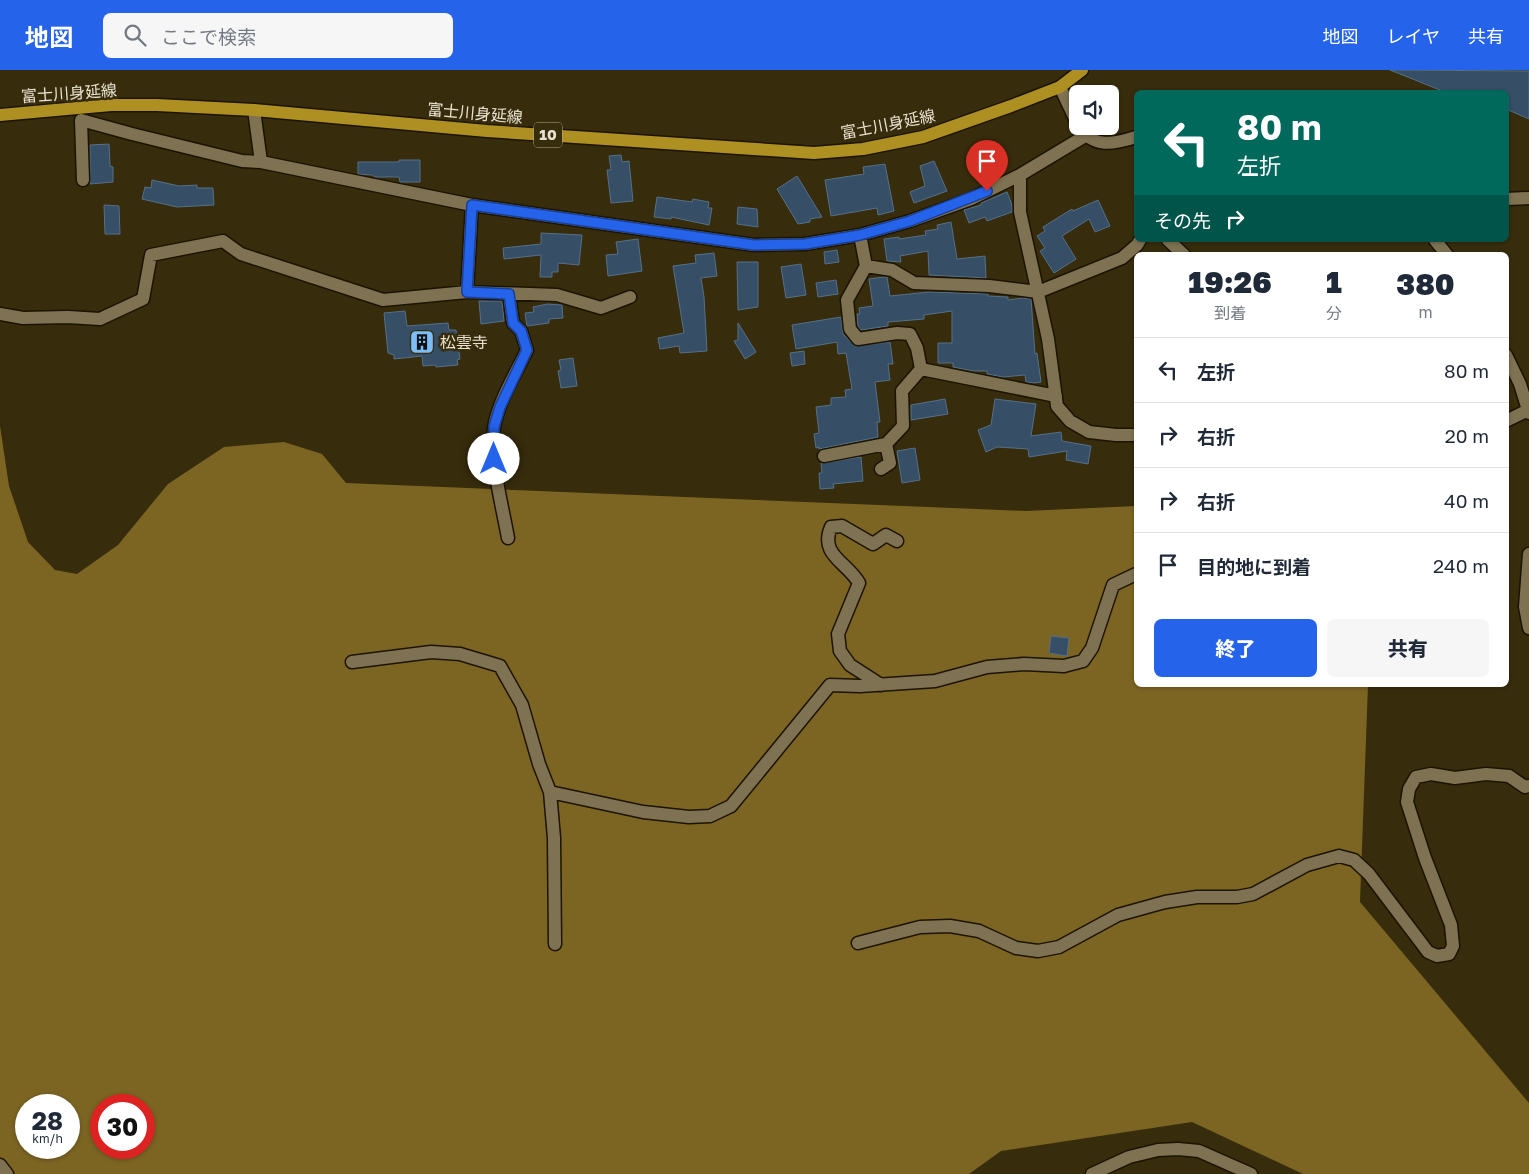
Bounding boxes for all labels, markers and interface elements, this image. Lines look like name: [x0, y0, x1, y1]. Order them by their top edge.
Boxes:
search box: [103, 13, 453, 58]
icon: search: [121, 21, 149, 49]
text: 地図: [25, 22, 73, 51]
text: ここで検索: [161, 25, 256, 48]
text: 地図: [1323, 25, 1359, 47]
text: レイヤ: [1387, 25, 1440, 47]
text: 共有: [1468, 25, 1504, 47]
street label: 富士川身延線: [20, 80, 118, 106]
map controls: [1069, 85, 1119, 135]
button: sound: [1069, 85, 1119, 135]
street label: 富士川身延線: [426, 99, 524, 127]
street label: 富士川身延線: [839, 105, 937, 143]
text: 80 m: [1237, 106, 1322, 148]
icon: left: [1154, 110, 1219, 175]
road number: 10: [534, 122, 562, 148]
pin: [966, 140, 1008, 191]
icon: arrive: [973, 147, 1001, 175]
text: 左折: [1237, 152, 1281, 179]
icon: right: [1221, 205, 1249, 233]
text: その先: [1154, 209, 1211, 232]
text: 19:26: [1188, 264, 1272, 300]
text: 1: [1326, 264, 1342, 300]
text: 380: [1396, 266, 1455, 302]
text: m: [1418, 302, 1433, 322]
text: 到着: [1214, 303, 1246, 323]
text: 分: [1326, 303, 1342, 323]
building icon: 松雲寺: [409, 329, 435, 355]
place label: 松雲寺: [440, 332, 488, 352]
icon: left: [1154, 356, 1182, 384]
text: 80 m: [1444, 359, 1489, 382]
text: 左折: [1197, 360, 1235, 383]
icon: right: [1154, 421, 1182, 449]
text: 20 m: [1445, 424, 1489, 447]
text: 右折: [1197, 425, 1235, 448]
position arrow: [467, 432, 519, 484]
icon: right: [1154, 486, 1182, 514]
text: 40 m: [1444, 489, 1489, 512]
text: 右折: [1197, 490, 1235, 513]
icon: arrive: [1154, 551, 1182, 579]
text: 240 m: [1433, 554, 1489, 577]
text: 目的地に到着: [1197, 555, 1311, 578]
button: 終了: [1154, 619, 1317, 677]
button: 共有: [1327, 619, 1489, 677]
speed limit sign: 30: [90, 1094, 155, 1159]
text: 28: [32, 1105, 63, 1136]
text: km/h: [32, 1131, 63, 1146]

